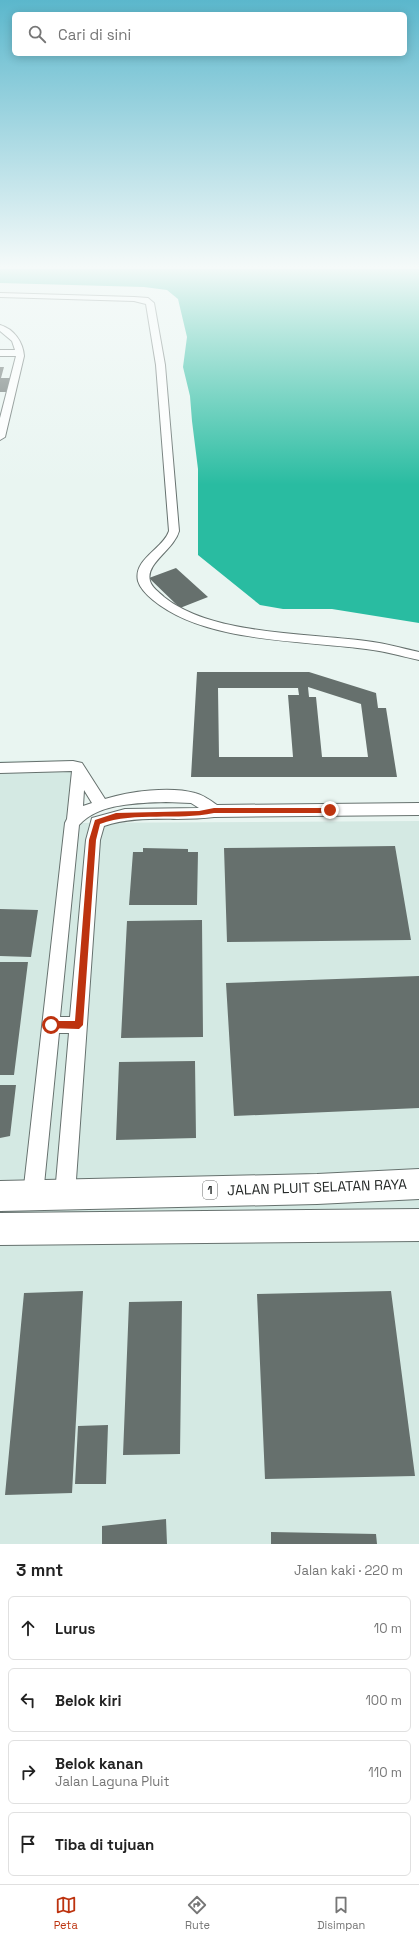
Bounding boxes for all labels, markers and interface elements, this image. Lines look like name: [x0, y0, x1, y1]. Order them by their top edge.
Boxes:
search box: [12, 12, 407, 56]
icon: search: [26, 23, 48, 45]
text: Cari di sini: [58, 25, 131, 44]
route end: [321, 801, 339, 819]
route start: [42, 1016, 60, 1034]
street label: JALAN PLUIT SELATAN RAYA: [227, 1175, 407, 1199]
road number: 1: [203, 1181, 217, 1199]
text: 3 mnt: [16, 1559, 63, 1581]
text: Jalan kaki · 220 m: [294, 1562, 403, 1579]
icon: ahead: [17, 1617, 39, 1639]
text: Lurus: [55, 1619, 95, 1638]
text: 10 m: [374, 1620, 402, 1637]
icon: left: [17, 1689, 39, 1711]
text: Belok kiri: [55, 1691, 121, 1710]
text: 100 m: [365, 1692, 402, 1709]
text: Belok kanan: [55, 1754, 143, 1773]
icon: right: [17, 1761, 39, 1783]
text: 110 m: [368, 1764, 402, 1781]
text: Jalan Laguna Pluit: [55, 1773, 169, 1790]
icon: arrive: [17, 1833, 39, 1855]
text: Tiba di tujuan: [55, 1835, 154, 1854]
tab: Peta: [54, 1894, 78, 1932]
tab: Rute: [185, 1894, 210, 1932]
tab: Disimpan: [317, 1894, 365, 1932]

